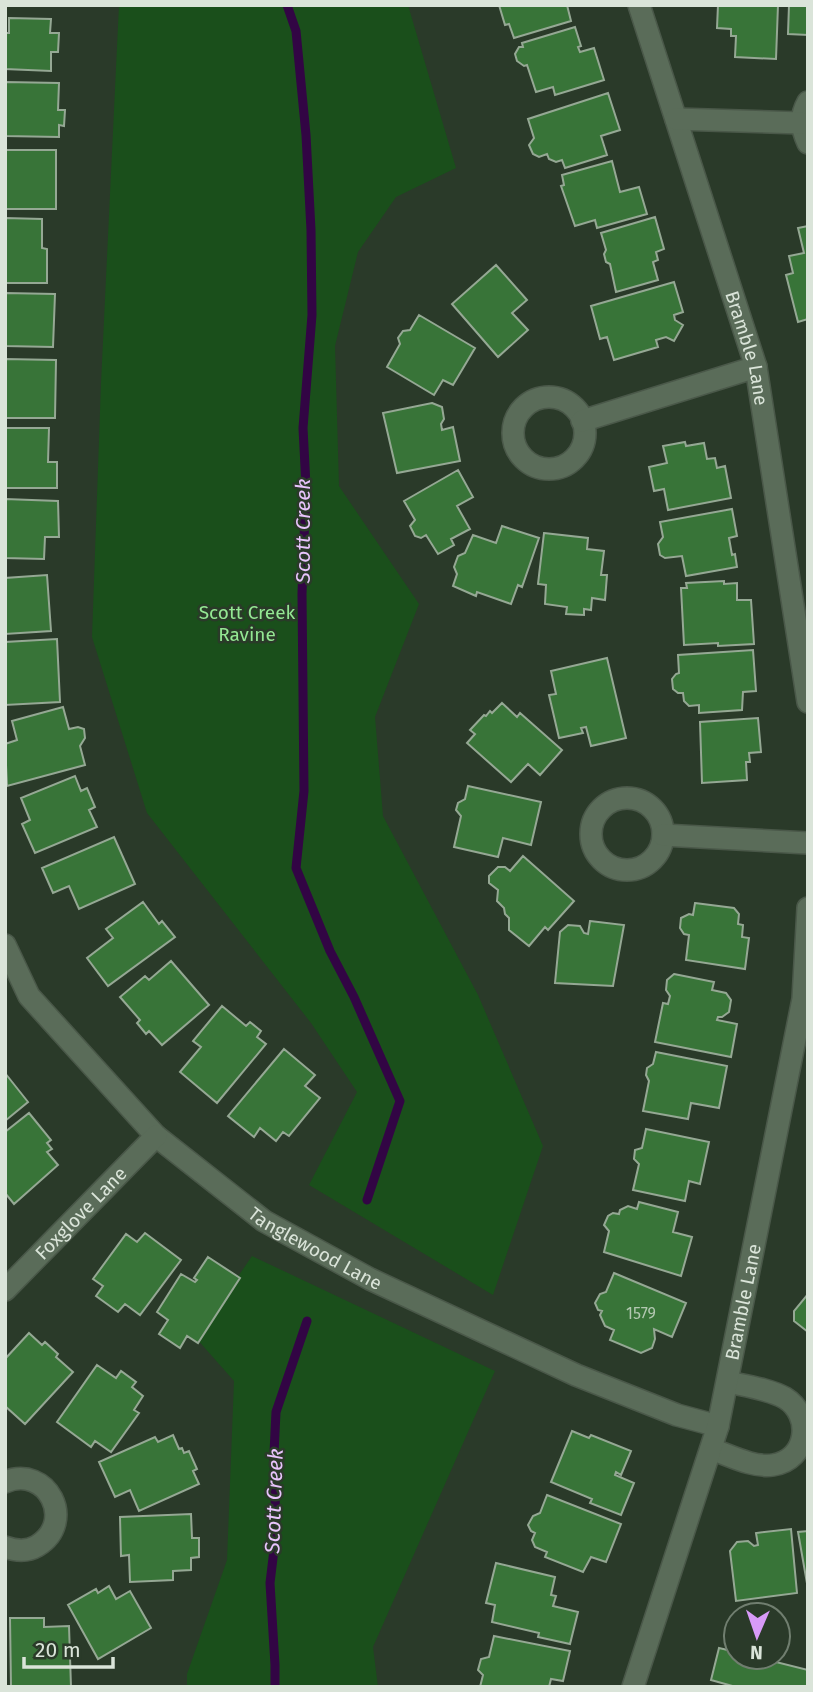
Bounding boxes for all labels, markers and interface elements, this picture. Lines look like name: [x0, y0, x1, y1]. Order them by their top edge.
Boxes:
street label: Bramble Lane: [721, 288, 773, 407]
water label: Scott Creek: [290, 478, 316, 585]
park label: Scott Creek Ravine: [199, 601, 296, 646]
street label: Foxglove Lane: [30, 1162, 131, 1264]
street label: Tanglewood Lane: [244, 1202, 386, 1295]
street label: Bramble Lane: [720, 1242, 766, 1362]
house number: 1579: [626, 1304, 656, 1323]
water label: Scott Creek: [259, 1448, 289, 1555]
north arrow: [722, 1601, 792, 1671]
scale bar: [24, 1626, 114, 1670]
text: 20 m: [35, 1637, 81, 1663]
text: N: [750, 1641, 763, 1664]

